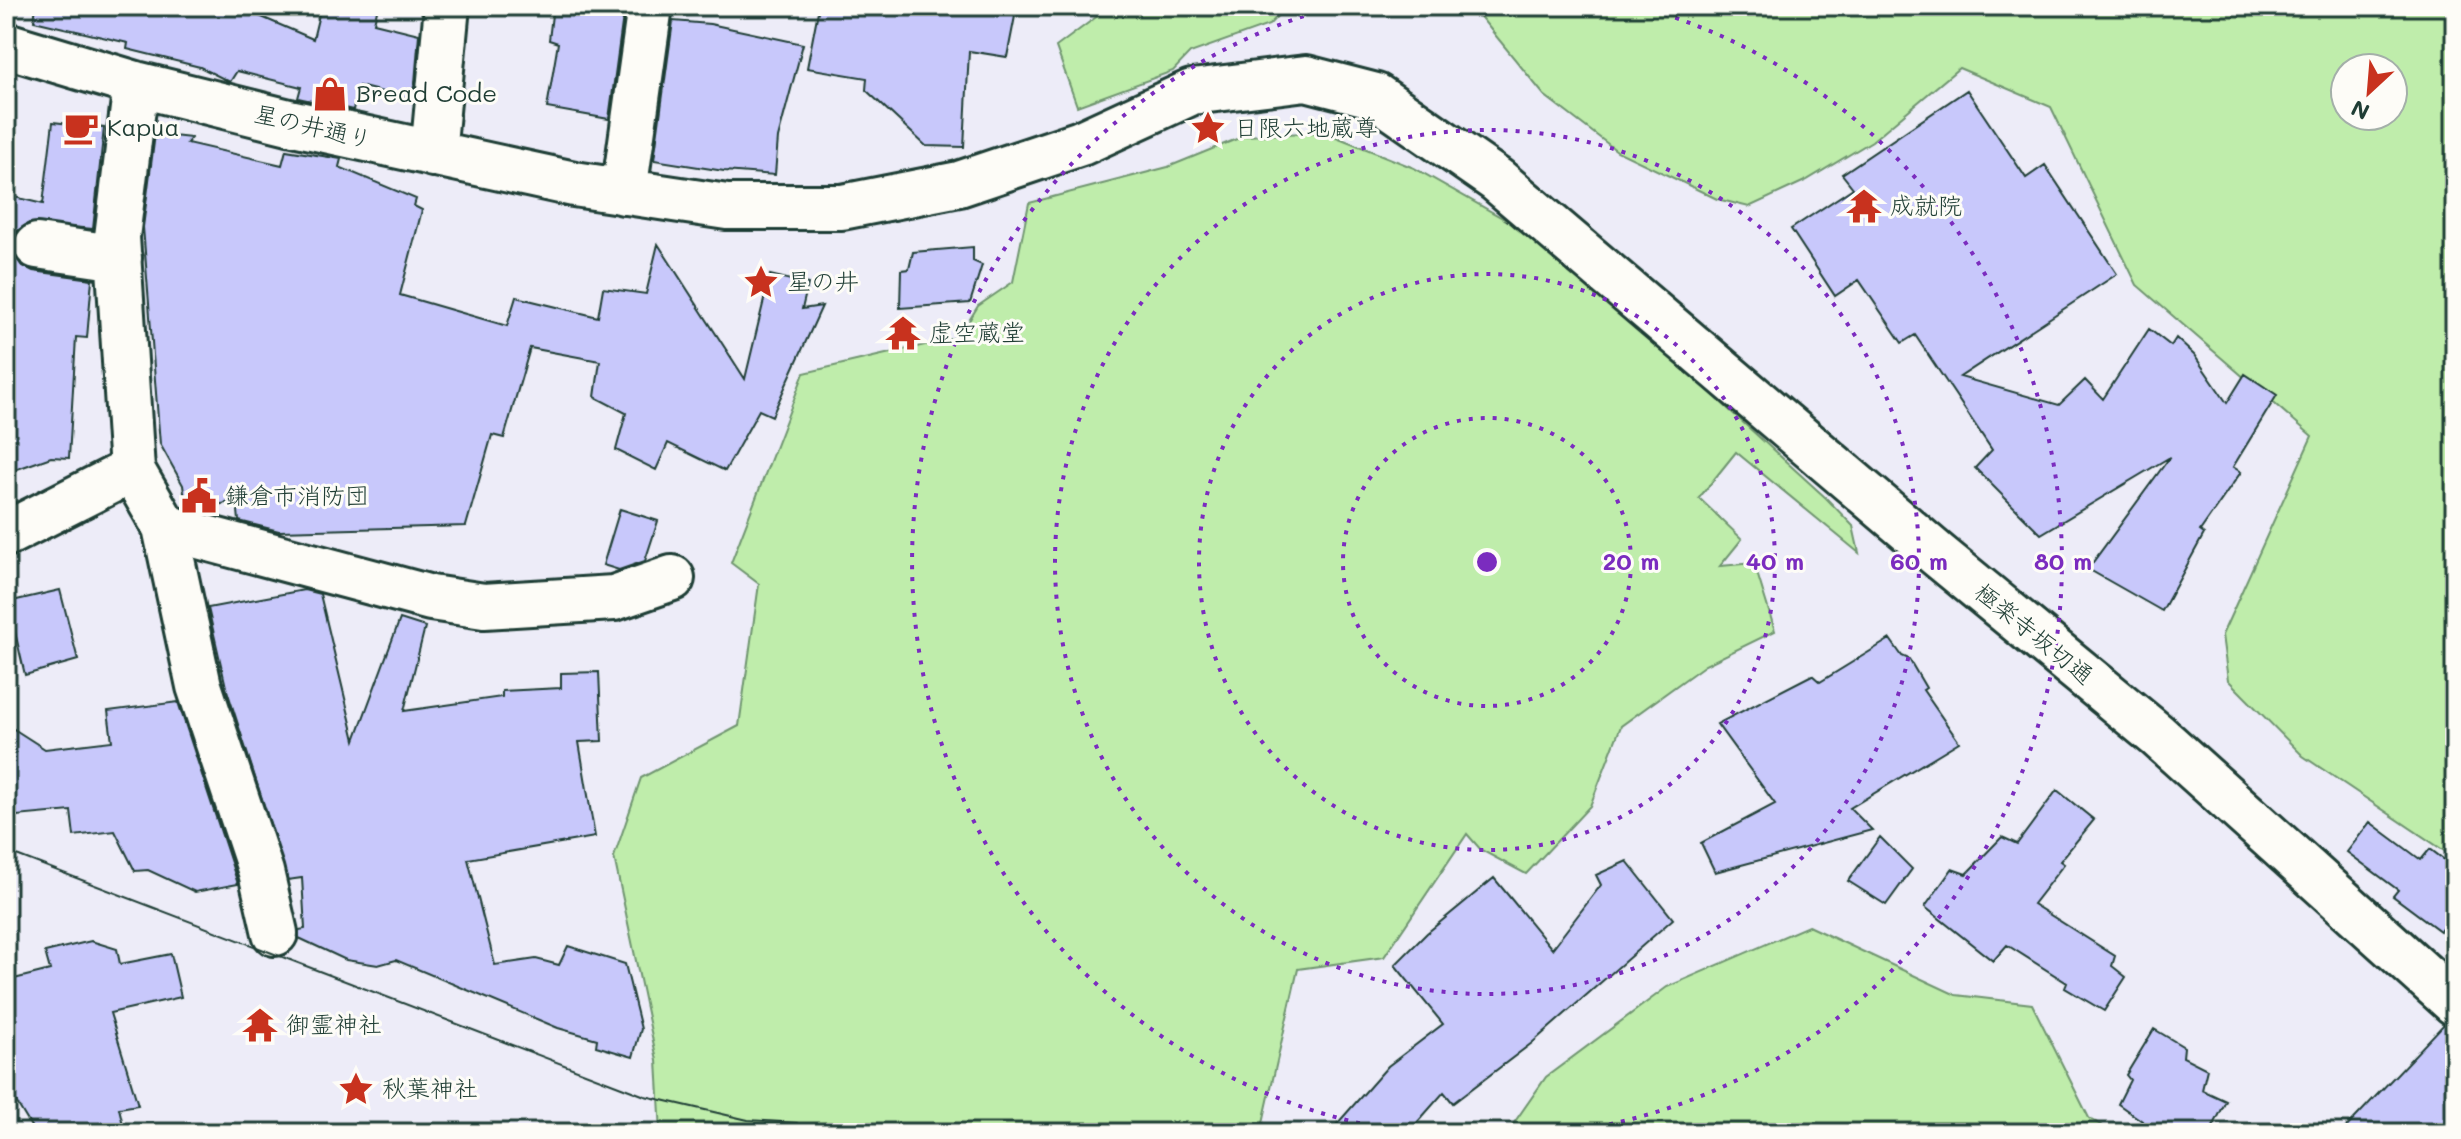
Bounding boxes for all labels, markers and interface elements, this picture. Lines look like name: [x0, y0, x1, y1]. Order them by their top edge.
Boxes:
north arrow: [2329, 52, 2409, 132]
shop icon: Bread Code: [311, 75, 349, 113]
place label: Bread Code: [356, 77, 497, 108]
text: N: [2346, 94, 2374, 127]
street label: 星の井通り: [251, 97, 375, 154]
cafe icon: Kapua: [62, 109, 100, 147]
place icon: 日限六地蔵尊: [1189, 109, 1227, 147]
place label: Kapua: [107, 111, 179, 142]
place label: 日限六地蔵尊: [1234, 111, 1378, 142]
temple icon: 成就院: [1845, 187, 1883, 225]
place label: 成就院: [1890, 189, 1962, 220]
place icon: 星の井: [742, 263, 780, 301]
place label: 星の井: [787, 265, 859, 296]
temple icon: 虚空蔵堂: [884, 314, 922, 352]
place label: 虚空蔵堂: [929, 316, 1025, 347]
public building icon: 鎌倉市消防団: [180, 477, 218, 515]
place label: 鎌倉市消防団: [225, 479, 369, 510]
text: 20 m: [1603, 545, 1659, 576]
text: 40 m: [1746, 545, 1804, 576]
text: 60 m: [1890, 545, 1948, 576]
text: 80 m: [2034, 545, 2092, 576]
centre of rings: [1473, 548, 1501, 576]
street label: 極楽寺坂切通: [1969, 575, 2101, 690]
temple icon: 御霊神社: [241, 1006, 279, 1044]
place label: 御霊神社: [286, 1008, 382, 1039]
place icon: 秋葉神社: [337, 1070, 375, 1108]
place label: 秋葉神社: [382, 1072, 478, 1103]

